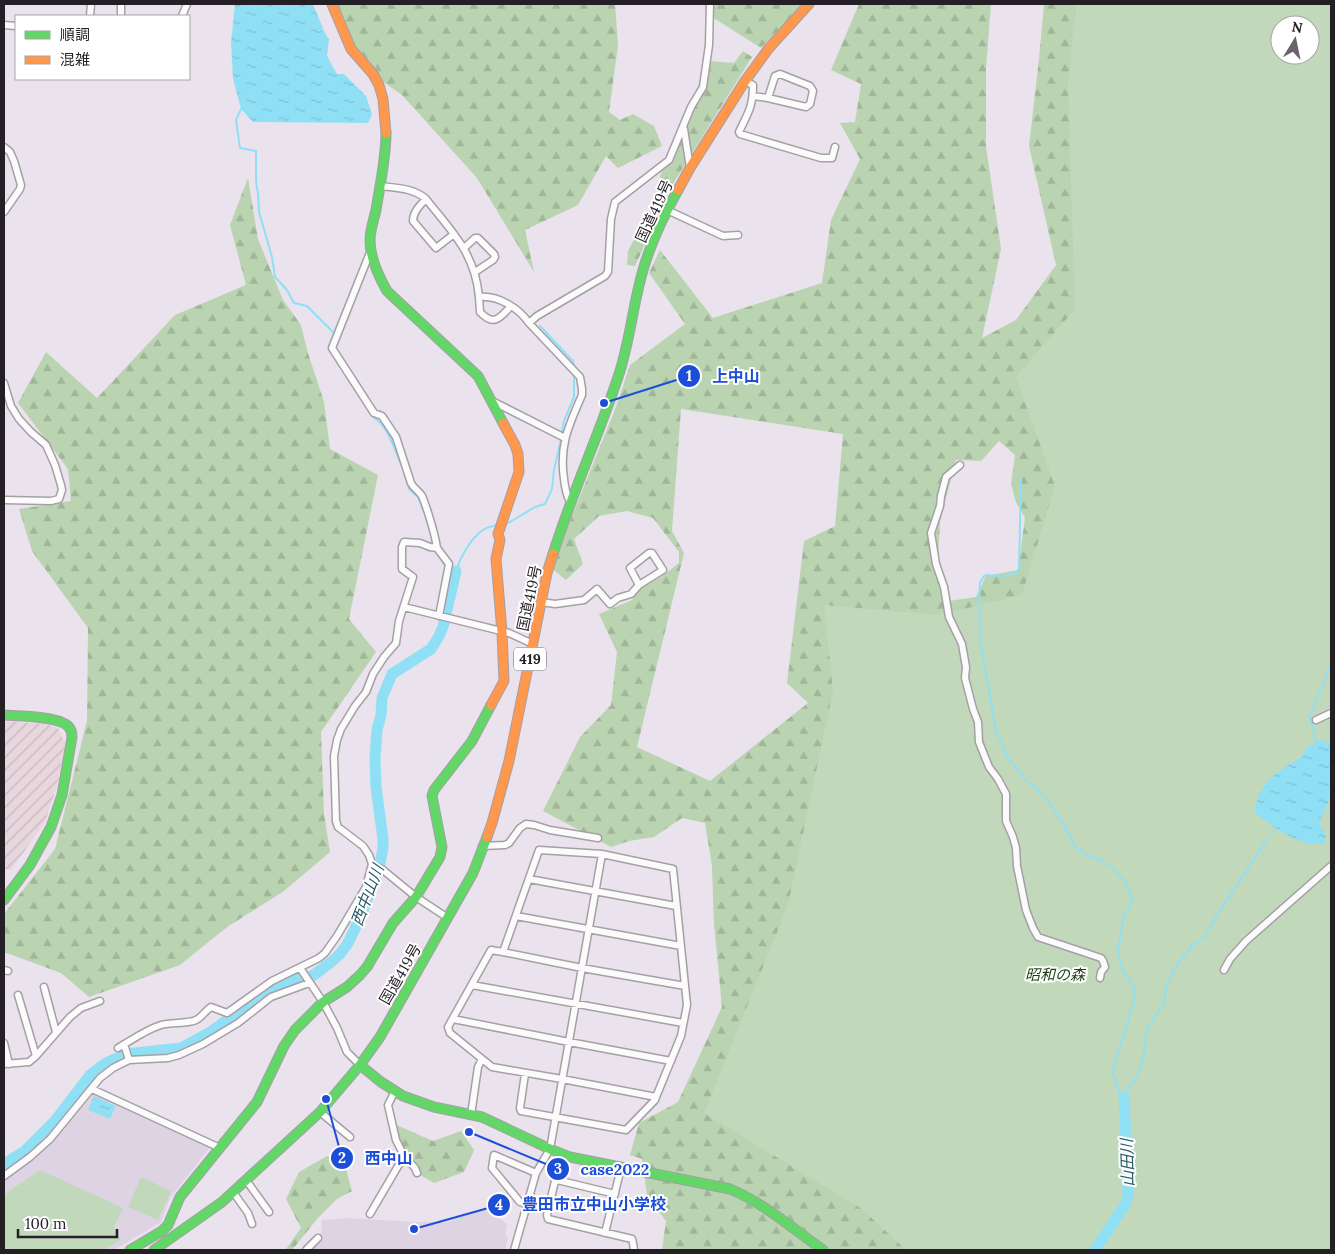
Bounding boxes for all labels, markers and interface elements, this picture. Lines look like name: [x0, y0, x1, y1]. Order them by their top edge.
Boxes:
legend: [15, 15, 190, 80]
north arrow: [1270, 15, 1320, 65]
text: N: [1290, 17, 1304, 37]
text: 順調: [60, 25, 90, 44]
text: 混雑: [60, 50, 90, 69]
street label: 国道419号: [631, 177, 677, 245]
callout: 上中山: [677, 360, 770, 391]
text: 1: [686, 366, 692, 385]
text: 上中山: [712, 366, 760, 386]
street label: 国道419号: [513, 563, 545, 633]
road number: 419: [514, 648, 546, 671]
water label: 西中山川: [346, 860, 389, 928]
street label: 国道419号: [375, 940, 425, 1008]
park label: 昭和の森: [1025, 965, 1087, 984]
water label: 山田川: [1116, 1137, 1138, 1187]
callout: 西中山: [330, 1142, 423, 1173]
text: 2: [338, 1148, 346, 1167]
text: 西中山: [365, 1148, 413, 1168]
callout: case2022: [545, 1154, 659, 1185]
text: 3: [554, 1159, 562, 1178]
text: case2022: [581, 1159, 649, 1179]
callout: 豊田市立中山小学校: [487, 1189, 676, 1220]
text: 豊田市立中山小学校: [522, 1194, 666, 1214]
text: 4: [495, 1195, 503, 1214]
scale bar: [18, 1206, 116, 1238]
text: 100 m: [25, 1214, 66, 1233]

